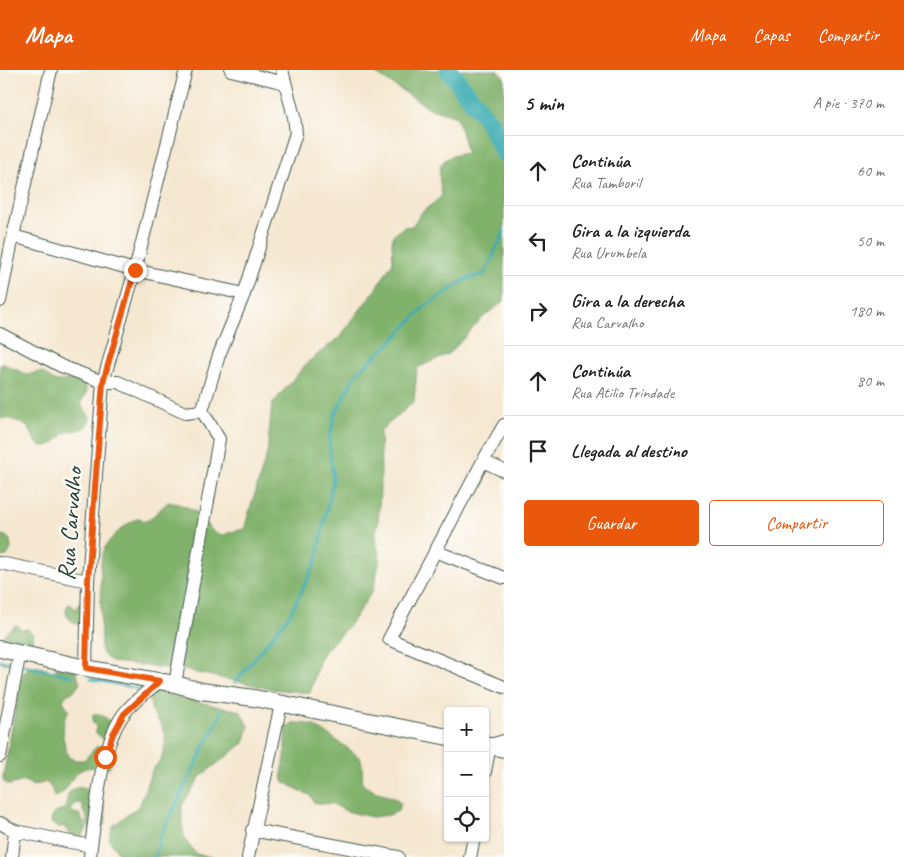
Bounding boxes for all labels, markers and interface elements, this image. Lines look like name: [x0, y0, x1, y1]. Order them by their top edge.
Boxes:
text: Mapa: [25, 20, 72, 50]
text: Mapa: [690, 24, 725, 46]
text: Capas: [753, 24, 790, 46]
text: Compartir: [818, 24, 879, 46]
text: 5 min: [524, 90, 564, 116]
text: A pie · 370 m: [813, 93, 884, 113]
text: Continúa: [571, 149, 630, 173]
icon: ahead: [524, 157, 552, 185]
text: 60 m: [857, 161, 884, 181]
text: Rua Tamboril: [571, 173, 641, 193]
text: Gira a la izquierda: [571, 219, 689, 243]
icon: left: [524, 227, 552, 255]
text: 50 m: [857, 231, 884, 251]
text: Rua Urumbela: [571, 243, 646, 263]
route end: [124, 259, 147, 282]
text: Gira a la derecha: [571, 289, 684, 313]
icon: right: [524, 297, 552, 325]
text: 180 m: [850, 301, 884, 321]
text: Rua Carvalho: [571, 313, 643, 333]
text: Continúa: [571, 359, 630, 383]
icon: ahead: [524, 367, 552, 395]
text: 80 m: [857, 371, 884, 391]
text: Rua Atilio Trindade: [571, 383, 674, 403]
icon: arrive: [524, 437, 552, 465]
text: Llegada al destino: [571, 439, 687, 463]
street label: Rua Carvalho: [50, 463, 90, 582]
button: Guardar: [524, 500, 699, 546]
button: Compartir: [709, 500, 884, 546]
map controls: [444, 707, 489, 842]
button: +: [444, 707, 489, 752]
route start: [94, 746, 117, 769]
button: −: [444, 752, 489, 797]
button: locate: [444, 797, 489, 842]

